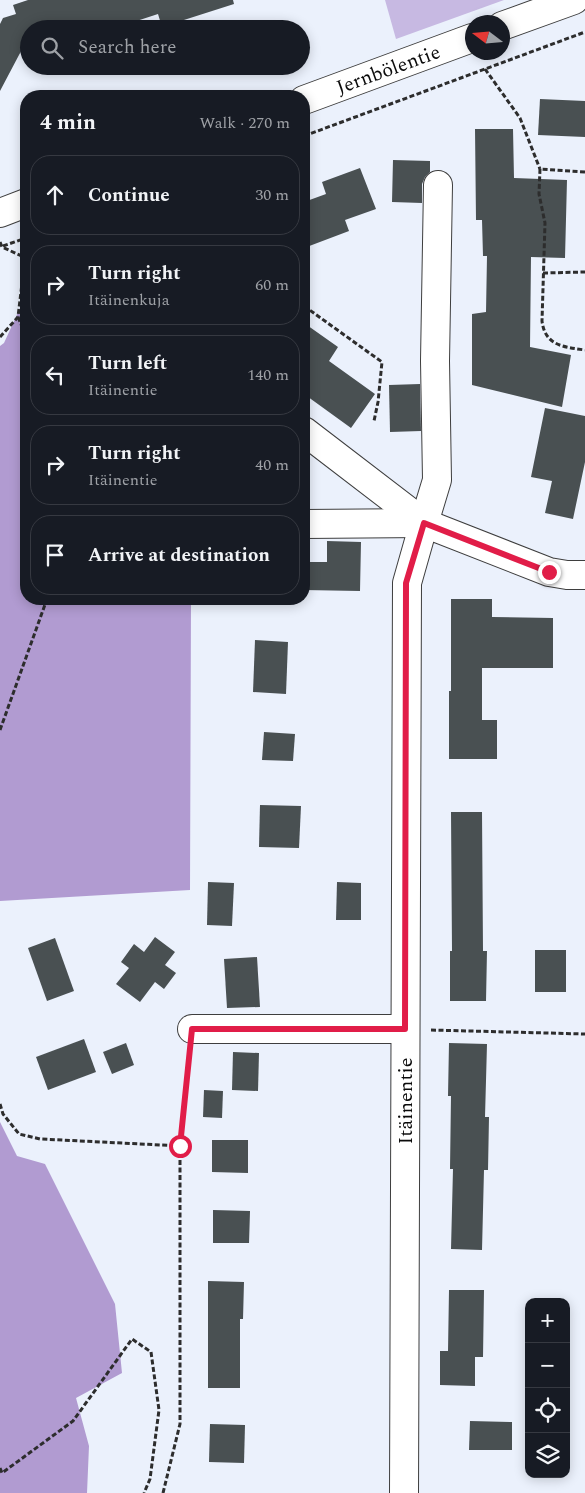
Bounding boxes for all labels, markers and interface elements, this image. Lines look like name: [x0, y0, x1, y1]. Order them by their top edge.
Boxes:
north arrow: [465, 15, 510, 60]
search box: [20, 20, 310, 75]
text: Search here: [78, 33, 177, 62]
icon: search: [38, 34, 66, 62]
street label: Jernbölentie: [332, 37, 445, 103]
text: 4 min: [40, 107, 96, 139]
text: Walk · 270 m: [199, 111, 290, 135]
icon: ahead: [41, 181, 69, 209]
text: Continue: [88, 181, 170, 210]
text: 30 m: [255, 183, 289, 207]
text: Turn right: [88, 259, 181, 288]
icon: right: [41, 271, 69, 299]
text: 60 m: [255, 273, 289, 297]
text: Itäinenkuja: [88, 288, 170, 312]
text: Turn left: [88, 349, 167, 378]
icon: left: [41, 361, 69, 389]
text: 140 m: [247, 363, 289, 387]
text: Itäinentie: [88, 378, 158, 402]
text: Turn right: [88, 439, 181, 468]
icon: right: [41, 451, 69, 479]
text: 40 m: [255, 453, 289, 477]
text: Itäinentie: [88, 468, 158, 492]
icon: arrive: [41, 541, 69, 569]
text: Arrive at destination: [88, 541, 270, 570]
route end: [538, 561, 561, 584]
street label: Itäinentie: [391, 1058, 421, 1144]
route start: [169, 1135, 192, 1158]
map controls: [525, 1298, 570, 1478]
button: +: [525, 1298, 570, 1343]
button: −: [525, 1343, 570, 1388]
button: locate: [525, 1388, 570, 1433]
button: layers: [525, 1433, 570, 1478]

